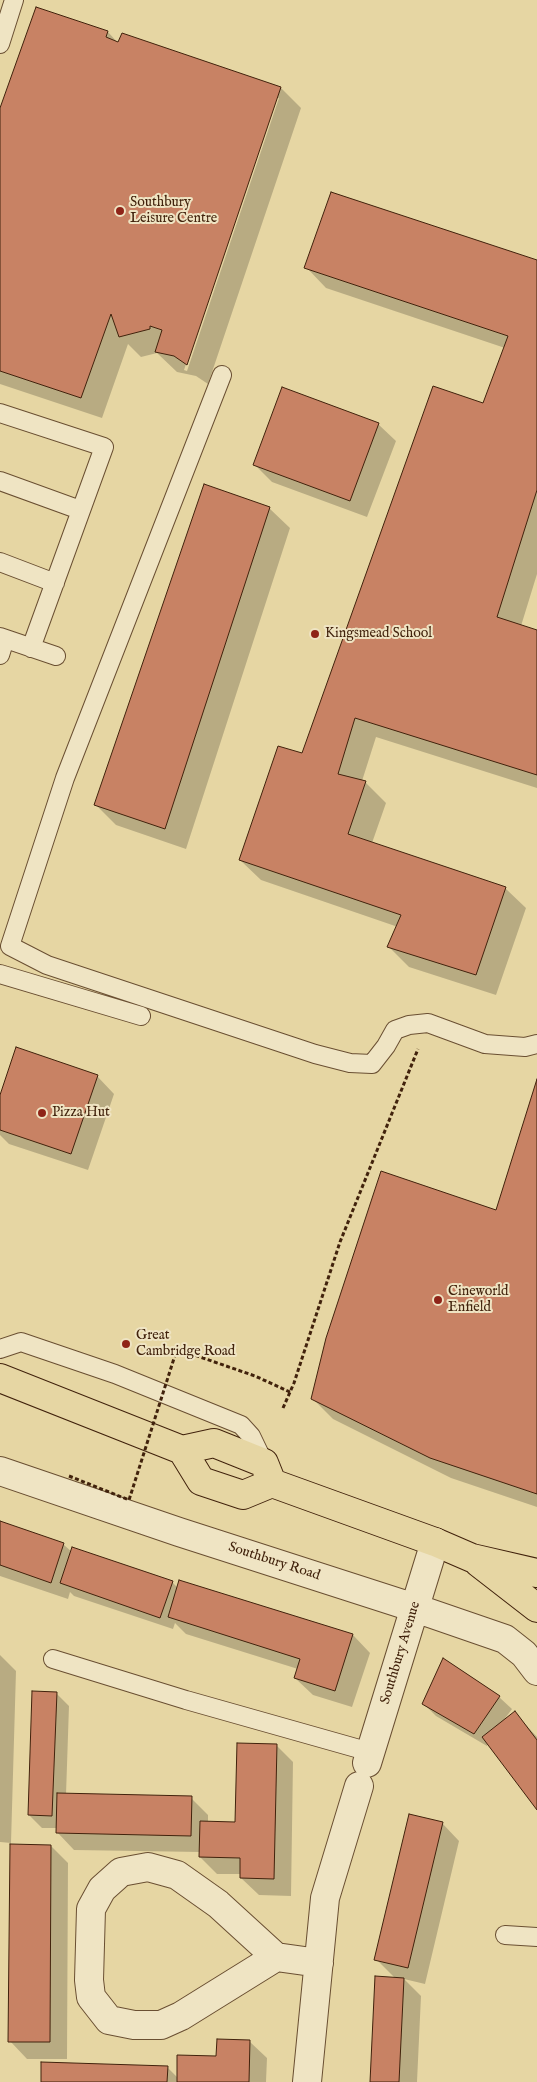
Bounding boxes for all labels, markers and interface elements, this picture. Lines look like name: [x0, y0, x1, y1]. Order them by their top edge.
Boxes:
place label: Southbury Leisure Centre: [130, 195, 217, 228]
marker: Southbury Leisure Centre: [114, 205, 126, 217]
place label: Kingsmead School: [325, 626, 432, 642]
marker: Kingsmead School: [309, 628, 321, 640]
place label: Pizza Hut: [52, 1105, 110, 1121]
marker: Pizza Hut: [36, 1107, 48, 1119]
place label: Cineworld Enfield: [448, 1284, 509, 1316]
marker: Cineworld Enfield: [432, 1294, 444, 1306]
place label: Great Cambridge Road: [136, 1328, 235, 1360]
marker: Great Cambridge Road: [120, 1338, 132, 1350]
street label: Southbury Road: [226, 1539, 322, 1585]
street label: Southbury Avenue: [377, 1600, 425, 1706]

